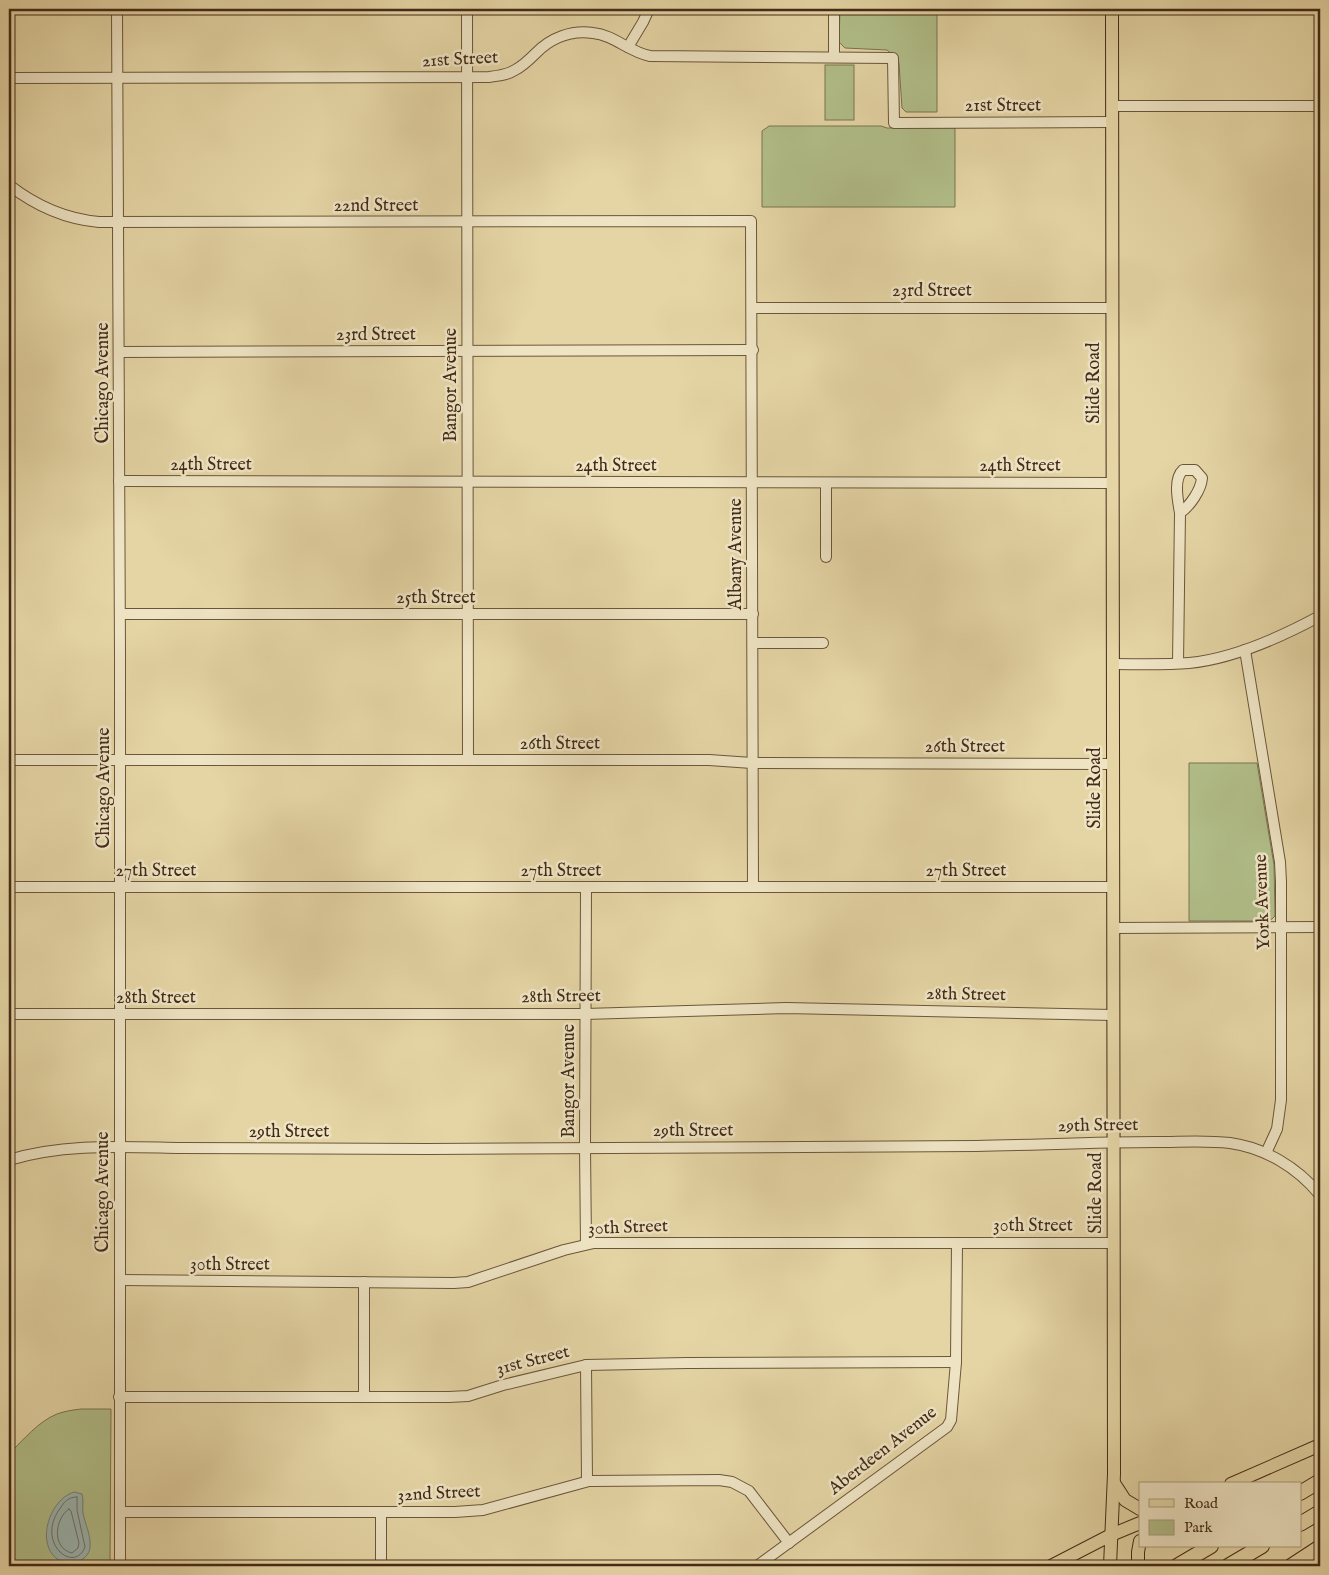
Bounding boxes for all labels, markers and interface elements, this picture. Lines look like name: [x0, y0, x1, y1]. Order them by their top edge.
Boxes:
street label: 21st Street: [421, 47, 499, 73]
street label: 21st Street: [965, 95, 1041, 118]
street label: 22nd Street: [334, 195, 418, 218]
street label: 23rd Street: [892, 280, 972, 303]
street label: Chicago Avenue: [92, 322, 115, 444]
street label: 23rd Street: [336, 324, 416, 347]
street label: Bangor Avenue: [440, 328, 463, 442]
street label: Slide Road: [1083, 342, 1106, 424]
street label: 24th Street: [170, 454, 252, 477]
street label: 24th Street: [575, 455, 657, 478]
street label: 24th Street: [979, 455, 1061, 478]
street label: Albany Avenue: [725, 498, 748, 611]
street label: 25th Street: [396, 587, 476, 610]
street label: Chicago Avenue: [93, 727, 116, 849]
street label: 26th Street: [520, 733, 600, 756]
street label: 26th Street: [925, 736, 1005, 759]
street label: Slide Road: [1084, 747, 1107, 829]
street label: York Avenue: [1250, 854, 1276, 950]
street label: 27th Street: [115, 860, 197, 883]
street label: 27th Street: [520, 860, 602, 883]
street label: 27th Street: [925, 860, 1007, 883]
street label: 28th Street: [926, 983, 1006, 1007]
street label: 28th Street: [521, 985, 601, 1009]
street label: 28th Street: [116, 987, 196, 1010]
street label: Bangor Avenue: [558, 1024, 581, 1138]
street label: 29th Street: [1057, 1114, 1139, 1138]
street label: 29th Street: [653, 1120, 733, 1143]
street label: 29th Street: [249, 1121, 329, 1144]
street label: Chicago Avenue: [92, 1131, 115, 1253]
street label: Slide Road: [1085, 1152, 1108, 1234]
street label: 30th Street: [588, 1215, 668, 1241]
street label: 30th Street: [993, 1215, 1073, 1238]
street label: 30th Street: [190, 1254, 270, 1277]
street label: 31st Street: [494, 1341, 572, 1381]
street label: Aberdeen Avenue: [823, 1402, 942, 1501]
street label: 32nd Street: [397, 1480, 481, 1508]
legend: [1139, 1482, 1302, 1548]
text: Road: [1184, 1494, 1219, 1513]
text: Park: [1184, 1518, 1214, 1537]

